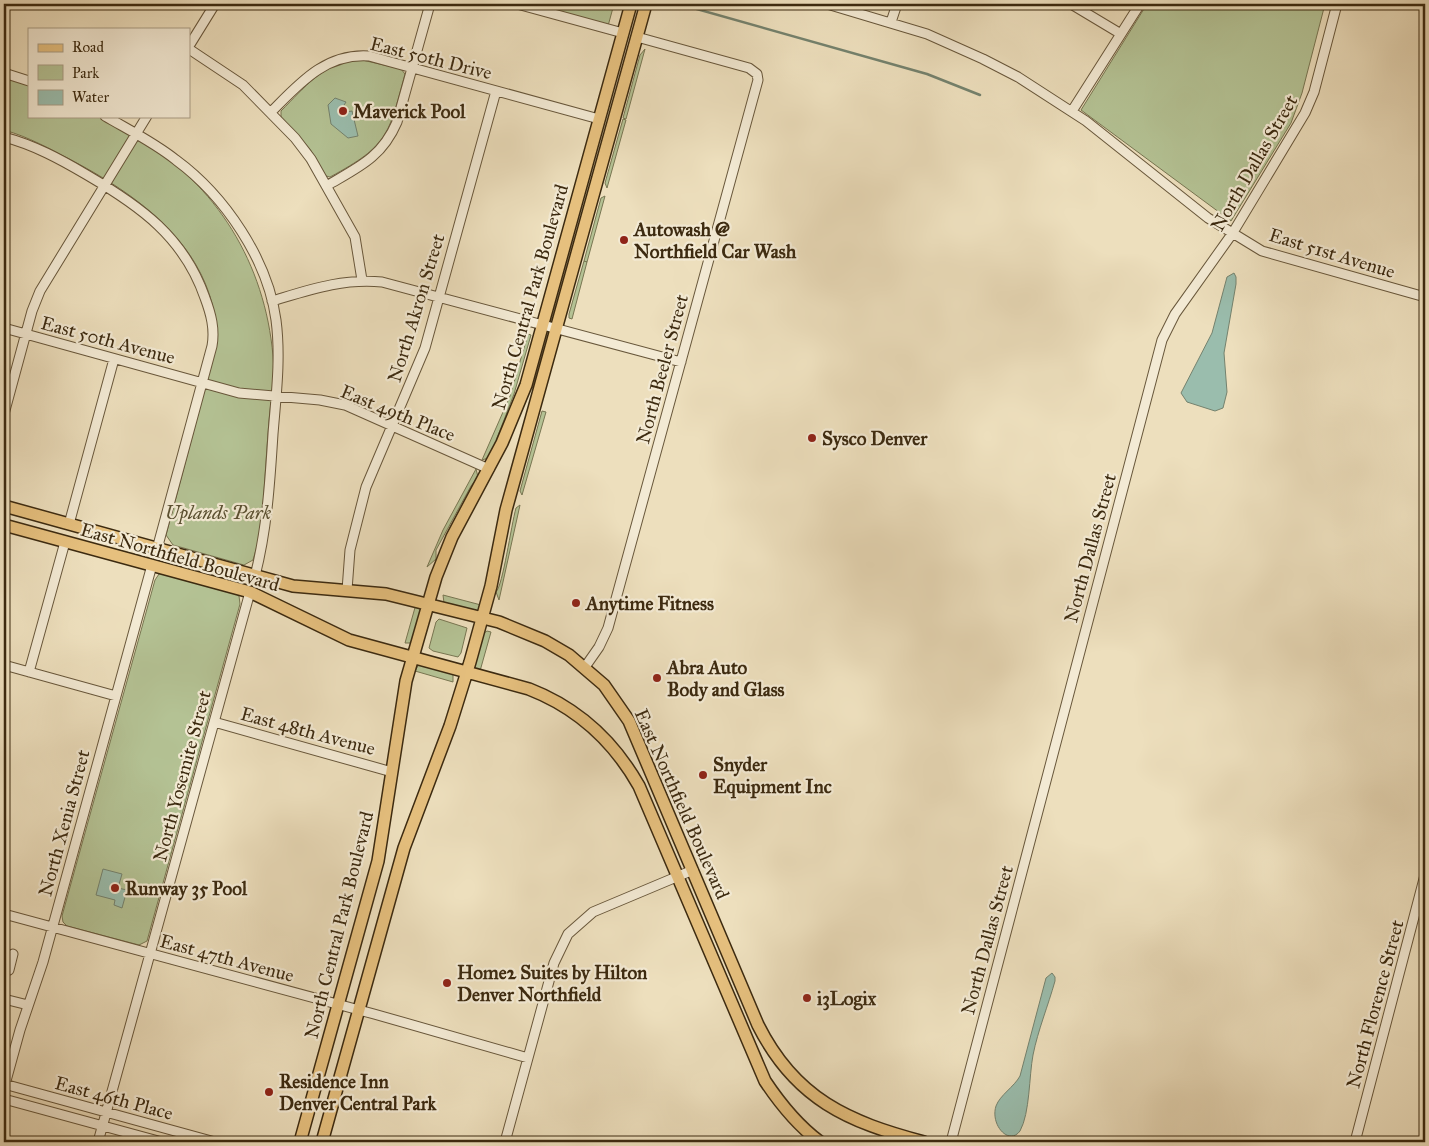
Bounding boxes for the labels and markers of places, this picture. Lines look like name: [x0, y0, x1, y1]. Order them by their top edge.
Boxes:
place label: Maverick Pool: [353, 100, 466, 123]
marker: Maverick Pool: [337, 105, 349, 117]
place label: Autowash @ Northfield Car Wash: [632, 218, 797, 263]
marker: Autowash @ Northfield Car Wash: [618, 234, 630, 246]
place label: Sysco Denver: [822, 427, 928, 451]
marker: Sysco Denver: [806, 432, 818, 444]
place label: Anytime Fitness: [584, 592, 714, 616]
marker: Anytime Fitness: [570, 597, 582, 609]
place label: Abra Auto Body and Glass: [665, 656, 785, 702]
marker: Abra Auto Body and Glass: [651, 672, 663, 684]
place label: Snyder Equipment Inc: [713, 753, 832, 799]
marker: Snyder Equipment Inc: [697, 769, 709, 781]
place label: Runway 35 Pool: [125, 877, 248, 901]
marker: Runway 35 Pool: [109, 882, 121, 894]
place label: Home2 Suites by Hilton Denver Northfield: [457, 961, 648, 1006]
marker: Home2 Suites by Hilton Denver Northfield: [441, 977, 453, 989]
place label: i3Logix: [817, 987, 877, 1011]
marker: i3Logix: [801, 992, 813, 1004]
place label: Residence Inn Denver Central Park: [279, 1070, 438, 1115]
marker: Residence Inn Denver Central Park: [263, 1086, 275, 1098]

